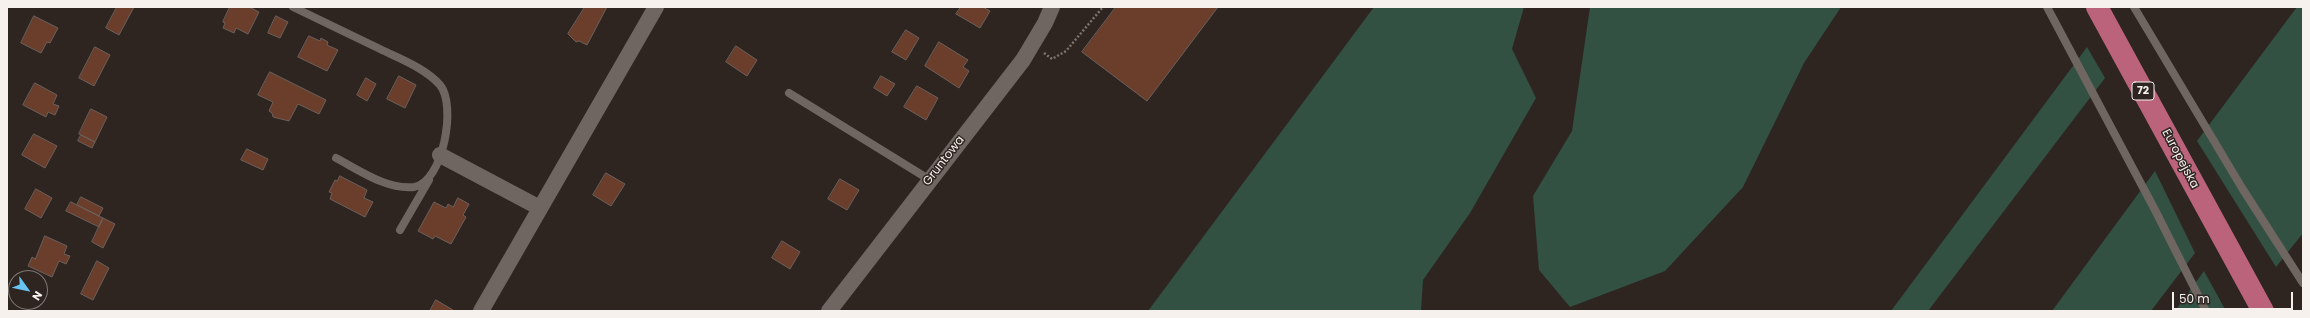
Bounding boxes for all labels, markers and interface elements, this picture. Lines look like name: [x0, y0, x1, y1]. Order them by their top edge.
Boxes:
road number: 72: [2132, 82, 2154, 100]
street label: Europejska: [2158, 127, 2202, 191]
street label: Gruntowa: [920, 133, 968, 189]
north arrow: [8, 270, 48, 310]
scale bar: [2174, 284, 2295, 310]
text: N: [28, 288, 46, 304]
text: 50 m: [2179, 290, 2210, 307]

